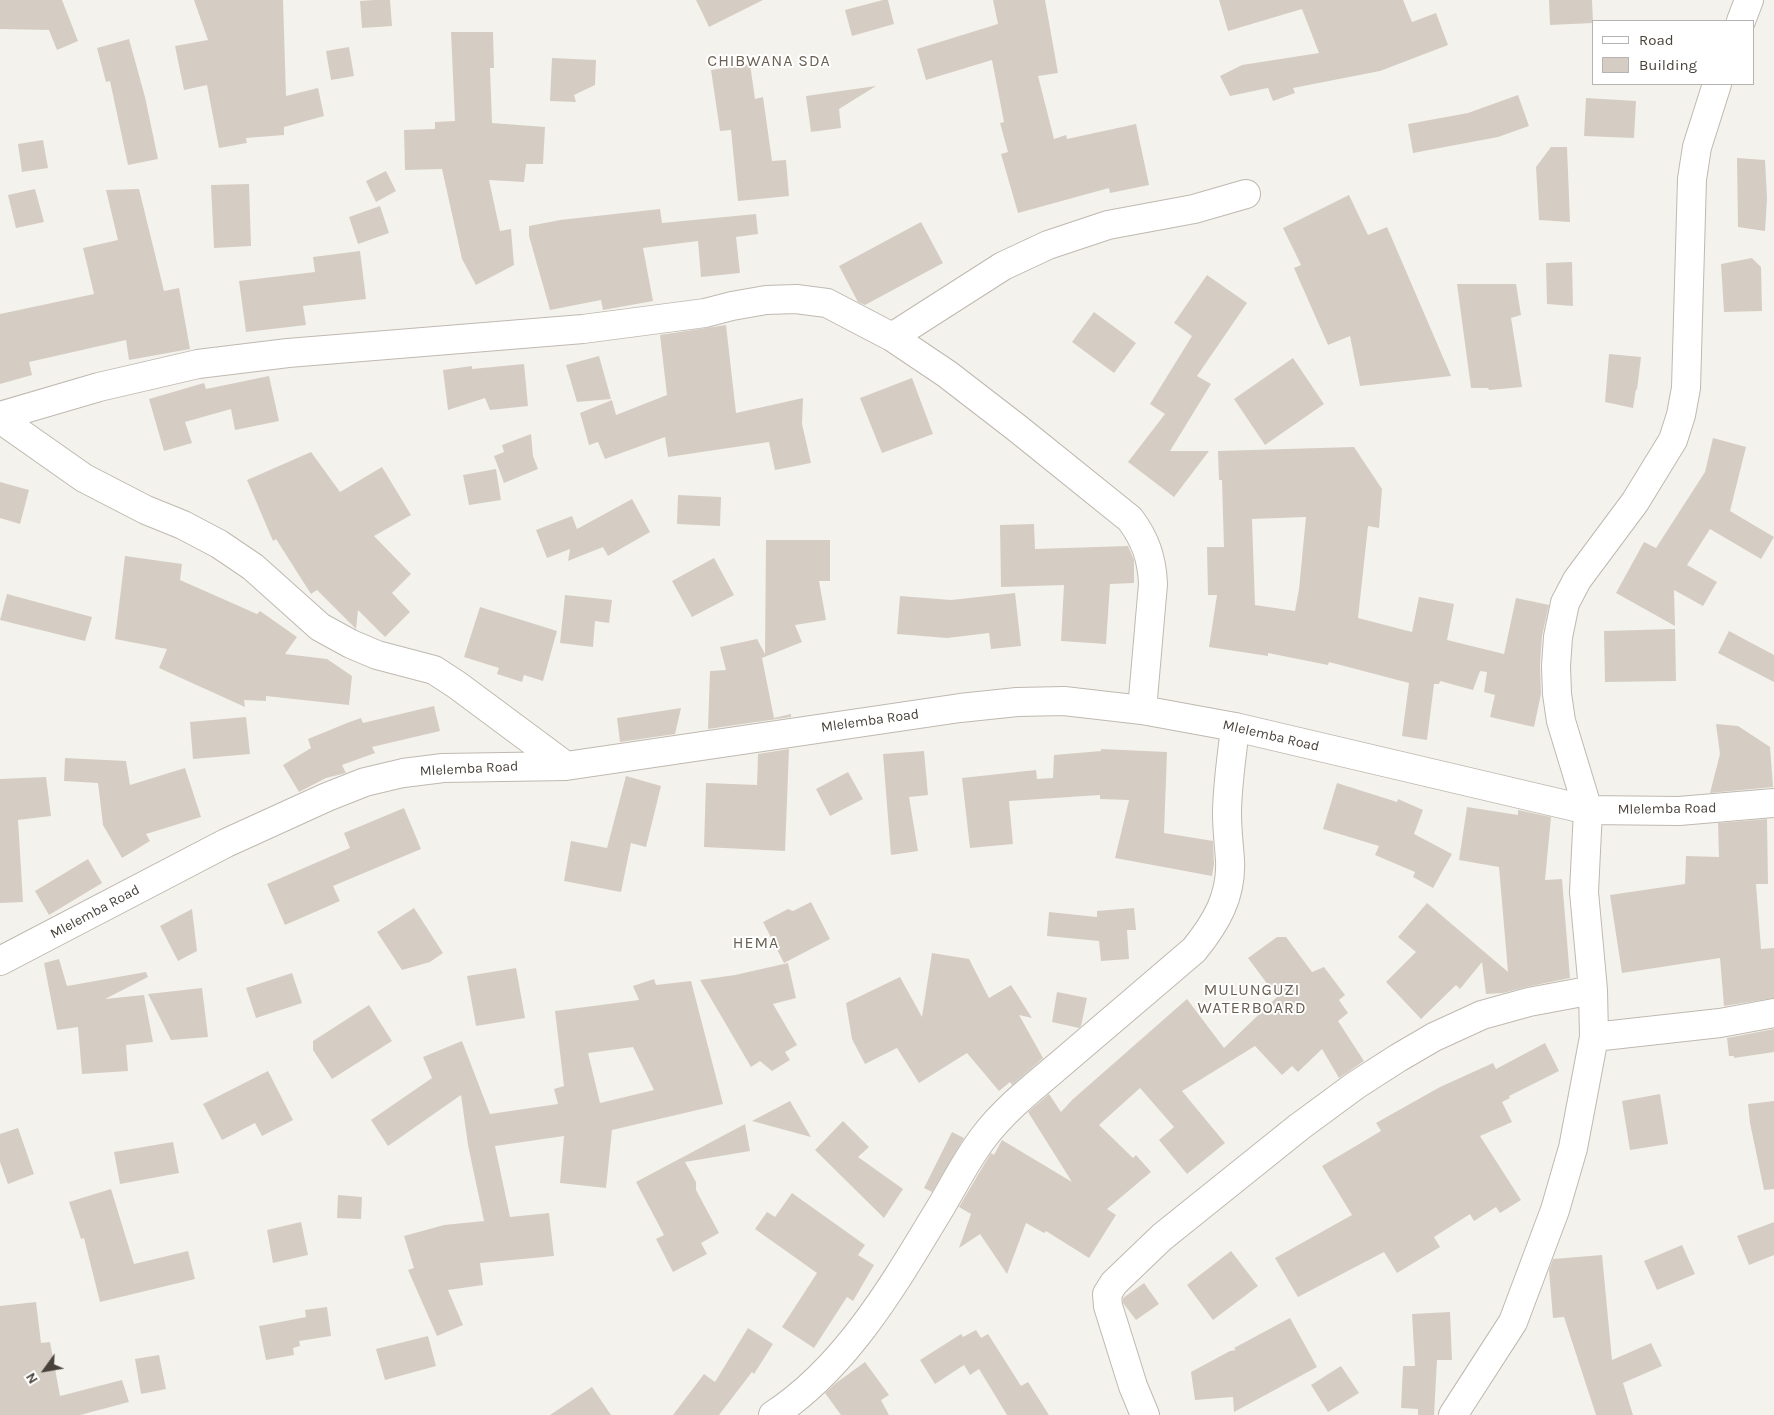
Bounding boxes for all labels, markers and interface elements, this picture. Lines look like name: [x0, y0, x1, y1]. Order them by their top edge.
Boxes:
legend: [1592, 20, 1754, 85]
text: Road: [1639, 31, 1674, 49]
district label: CHIBWANA SDA: [706, 51, 832, 71]
text: Building: [1639, 56, 1697, 74]
street label: Mlelemba Road: [820, 706, 920, 736]
street label: Mlelemba Road: [1221, 717, 1321, 755]
street label: Mlelemba Road: [419, 758, 519, 780]
street label: Mlelemba Road: [1617, 800, 1717, 818]
street label: Mlelemba Road: [47, 881, 143, 943]
district label: HEMA: [732, 933, 780, 953]
district label: MULUNGUZI WATERBOARD: [1196, 980, 1308, 1018]
north arrow: [20, 1345, 70, 1395]
text: N: [22, 1369, 42, 1387]

